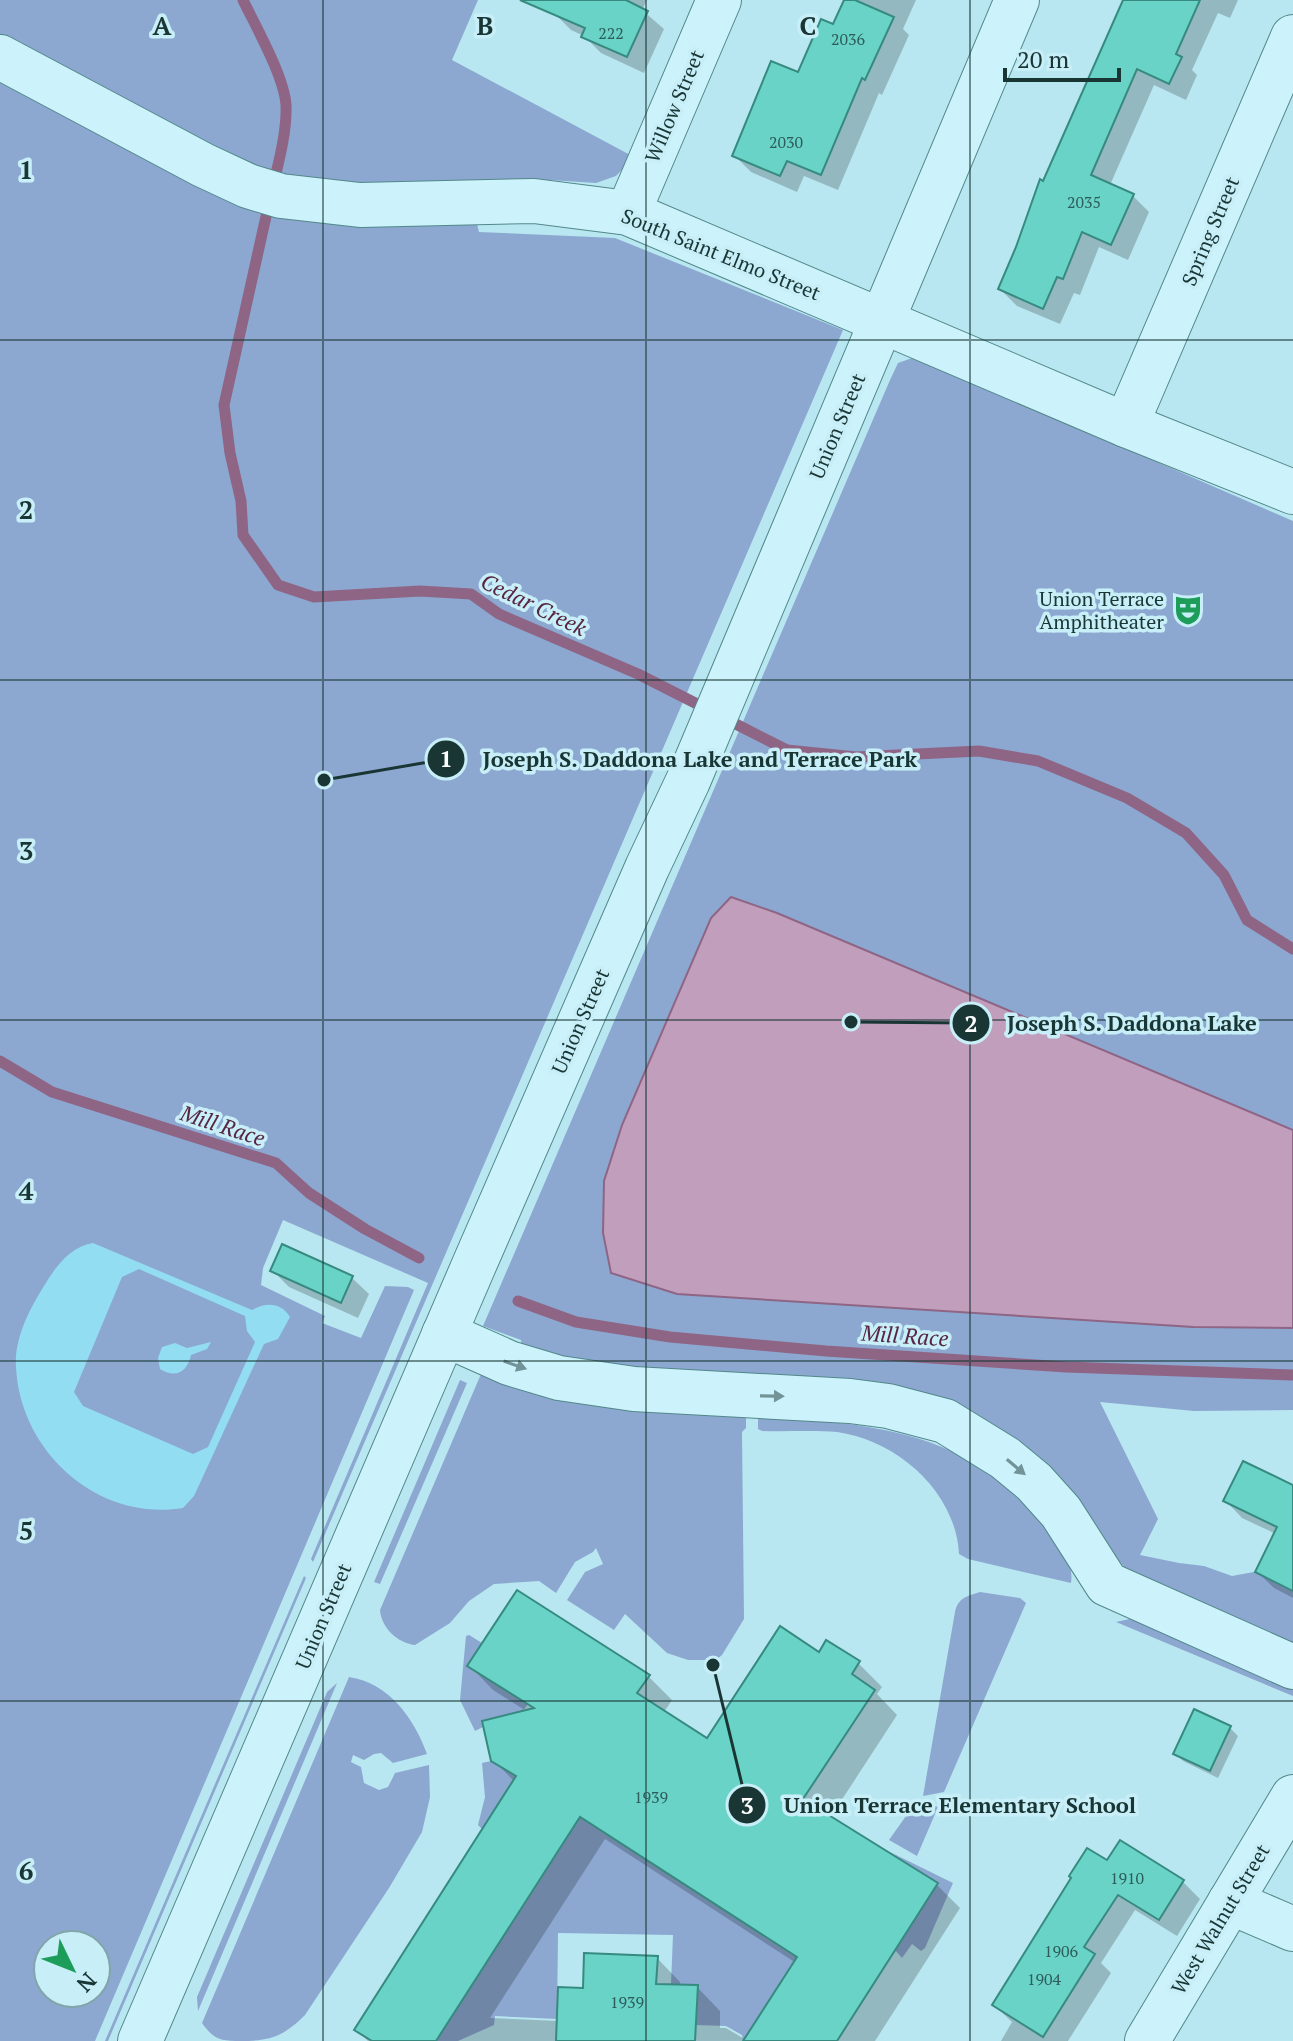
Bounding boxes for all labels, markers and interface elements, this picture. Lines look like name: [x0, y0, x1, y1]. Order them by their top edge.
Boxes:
text: A: [153, 8, 172, 42]
text: B: [477, 8, 493, 42]
text: C: [800, 8, 816, 42]
house number: 222: [598, 22, 624, 44]
house number: 2036: [831, 28, 866, 50]
scale bar: [1005, 32, 1119, 82]
text: 20 m: [1017, 43, 1069, 75]
street label: Willow Street: [638, 45, 710, 167]
house number: 2030: [769, 131, 803, 153]
text: 1: [19, 152, 33, 186]
street label: Spring Street: [1175, 172, 1245, 290]
house number: 2035: [1067, 191, 1101, 213]
street label: South Saint Elmo Street: [617, 202, 825, 307]
street label: Union Street: [803, 368, 872, 483]
text: 2: [19, 492, 33, 526]
water label: Cedar Creek: [476, 566, 592, 642]
place label: Union Terrace Amphitheater: [1039, 585, 1164, 635]
theatre icon: Union Terrace Amphitheater: [1171, 593, 1205, 627]
callout: Joseph S. Daddona Lake and Terrace Park: [426, 736, 933, 782]
text: 1: [439, 742, 453, 774]
text: Joseph S. Daddona Lake and Terrace Park: [483, 744, 917, 773]
text: 3: [19, 833, 33, 867]
street label: Union Street: [545, 964, 615, 1078]
callout: Joseph S. Daddona Lake: [951, 1000, 1274, 1046]
text: 2: [964, 1007, 978, 1039]
text: Joseph S. Daddona Lake: [1007, 1008, 1257, 1037]
water label: Mill Race: [176, 1097, 269, 1152]
text: 4: [19, 1173, 34, 1207]
water label: Mill Race: [860, 1317, 949, 1353]
one-way arrow: [504, 1359, 528, 1371]
one-way arrow: [760, 1389, 785, 1402]
one-way arrow: [1006, 1458, 1026, 1475]
text: 5: [19, 1513, 33, 1547]
street label: Union Street: [289, 1558, 358, 1673]
callout: Union Terrace Elementary School: [727, 1782, 1152, 1828]
house number: 1939: [634, 1786, 668, 1808]
text: 3: [740, 1789, 754, 1821]
text: Union Terrace Elementary School: [784, 1790, 1136, 1819]
street label: West Walnut Street: [1164, 1838, 1276, 1999]
text: 6: [19, 1853, 33, 1887]
house number: 1910: [1110, 1867, 1144, 1889]
north arrow: [32, 1929, 112, 2009]
house number: 1906: [1044, 1940, 1079, 1962]
text: N: [70, 1967, 103, 1999]
house number: 1904: [1027, 1968, 1062, 1990]
house number: 1939: [610, 1991, 644, 2013]

